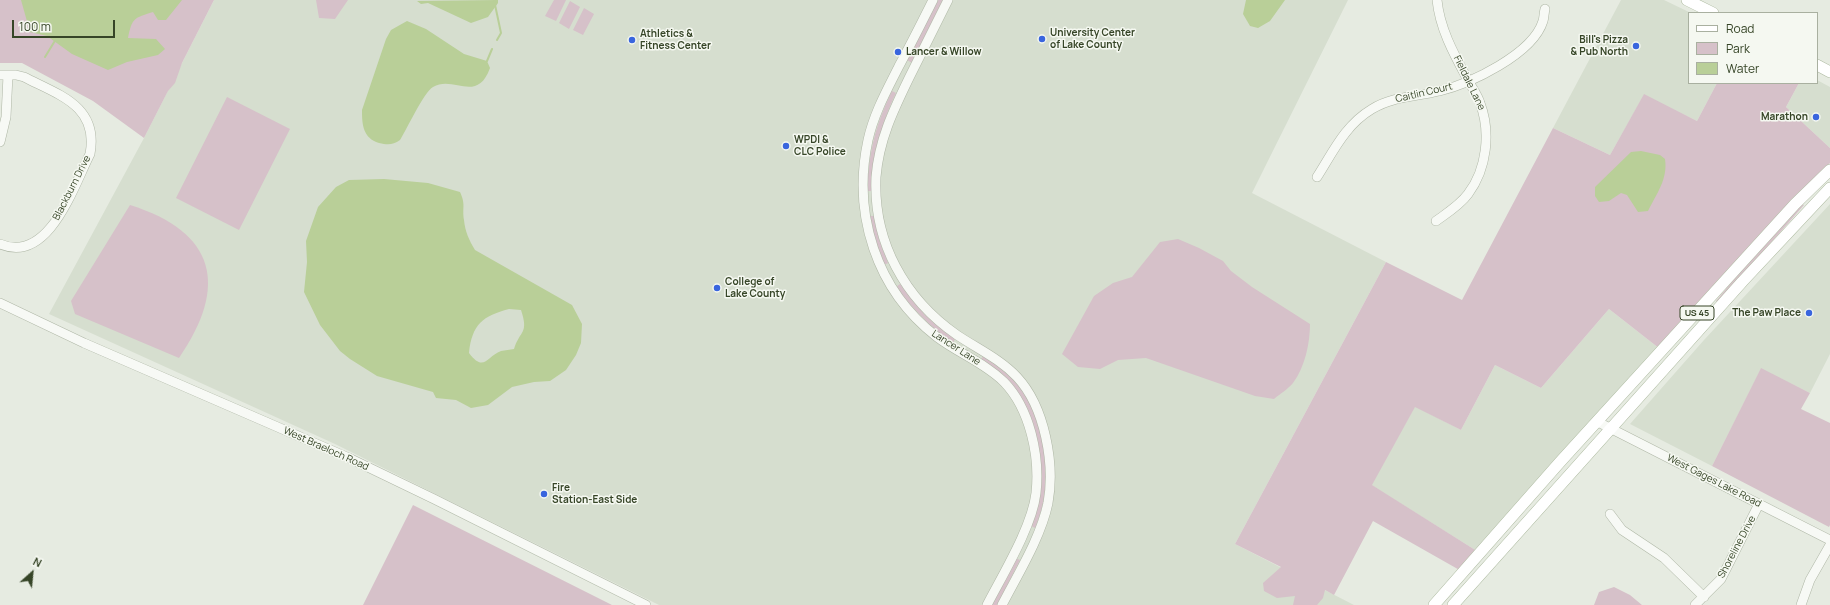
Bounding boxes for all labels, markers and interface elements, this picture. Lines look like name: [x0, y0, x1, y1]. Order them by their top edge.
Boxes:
scale bar: [14, 12, 117, 38]
legend: [1688, 12, 1818, 84]
text: 100 m: [19, 18, 51, 35]
text: Road: [1726, 20, 1754, 37]
place label: University Center of Lake County: [1050, 27, 1135, 50]
place label: Athletics & Fitness Center: [640, 28, 711, 52]
marker: University Center of Lake County: [1037, 34, 1047, 44]
place label: Bill's Pizza & Pub North: [1571, 34, 1628, 58]
marker: Athletics & Fitness Center: [627, 35, 637, 45]
text: Park: [1726, 40, 1750, 57]
marker: Bill's Pizza & Pub North: [1631, 41, 1641, 51]
place label: Lancer & Willow: [906, 46, 982, 58]
marker: Lancer & Willow: [893, 47, 903, 57]
street label: Fieldale Lane: [1451, 54, 1487, 112]
text: Water: [1726, 60, 1759, 77]
street label: Caitlin Court: [1394, 81, 1454, 105]
place label: Marathon: [1761, 111, 1808, 123]
marker: Marathon: [1811, 112, 1821, 122]
place label: WPDI & CLC Police: [794, 134, 846, 158]
marker: WPDI & CLC Police: [781, 141, 791, 151]
street label: Blackburn Drive: [50, 154, 94, 222]
place label: College of Lake County: [725, 276, 785, 300]
marker: College of Lake County: [712, 283, 722, 293]
road number: US 45: [1680, 306, 1714, 320]
place label: The Paw Place: [1732, 307, 1801, 319]
marker: The Paw Place: [1804, 308, 1814, 318]
street label: Lancer Lane: [929, 328, 983, 368]
street label: West Braeloch Road: [281, 425, 371, 473]
street label: West Gages Lake Road: [1665, 452, 1763, 510]
place label: Fire Station-East Side: [552, 482, 637, 506]
marker: Fire Station-East Side: [539, 489, 549, 499]
street label: Shoreline Drive: [1715, 514, 1759, 580]
north arrow: [12, 553, 52, 593]
text: N: [31, 553, 45, 570]

